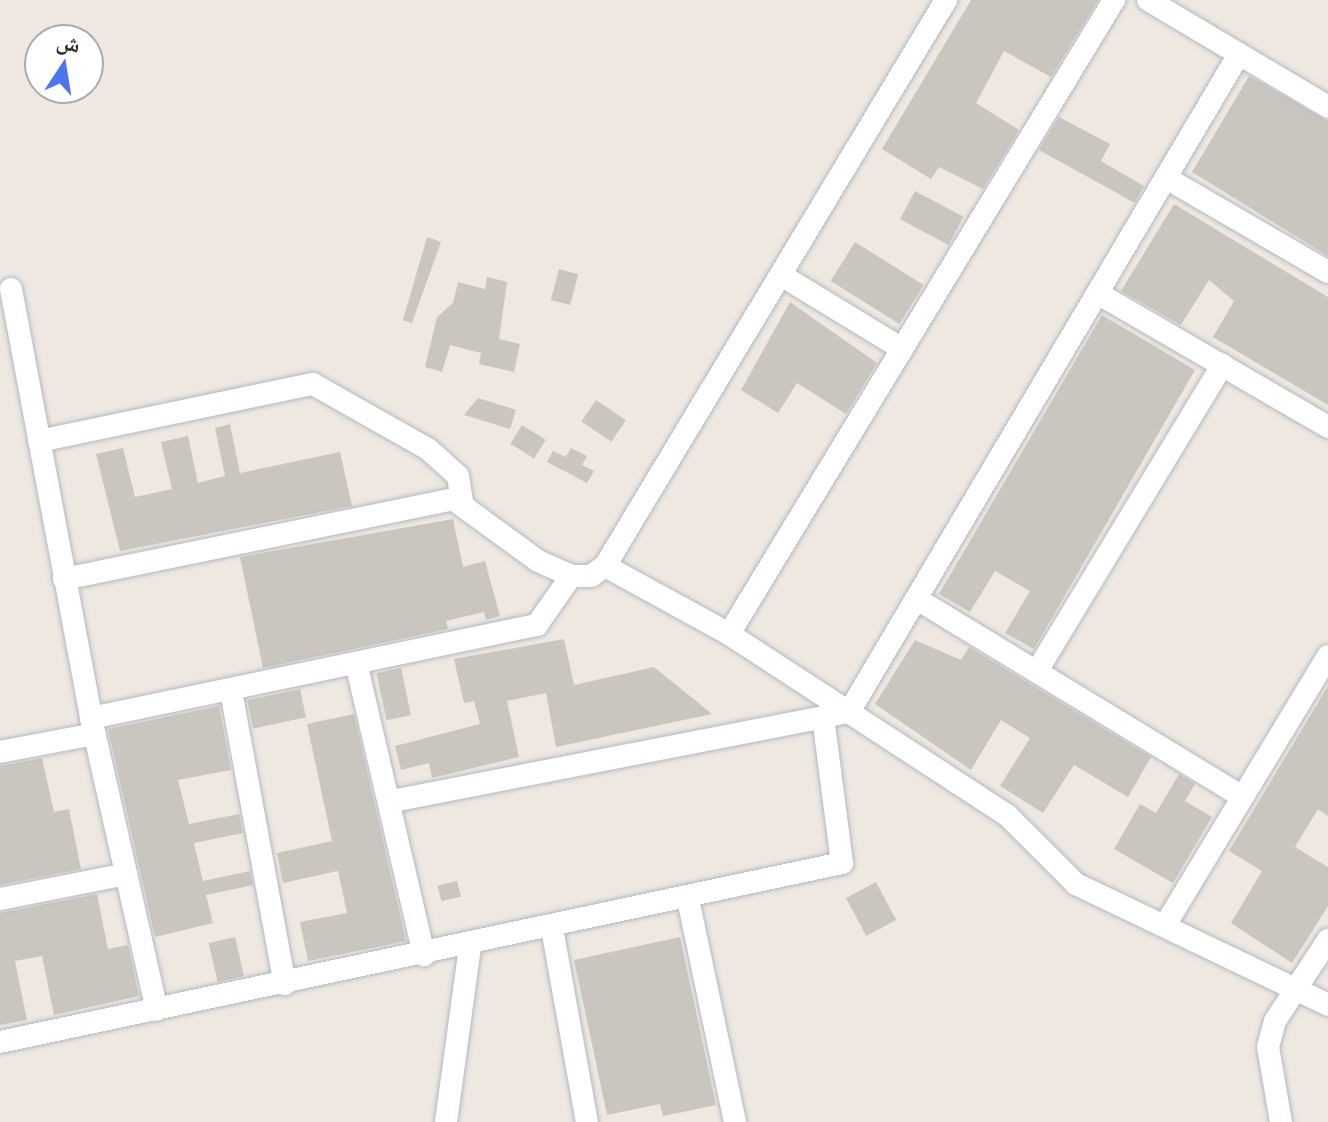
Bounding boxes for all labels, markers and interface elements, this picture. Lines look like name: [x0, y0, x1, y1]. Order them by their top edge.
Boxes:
north arrow: [24, 24, 104, 104]
text: ش: [54, 27, 83, 58]

